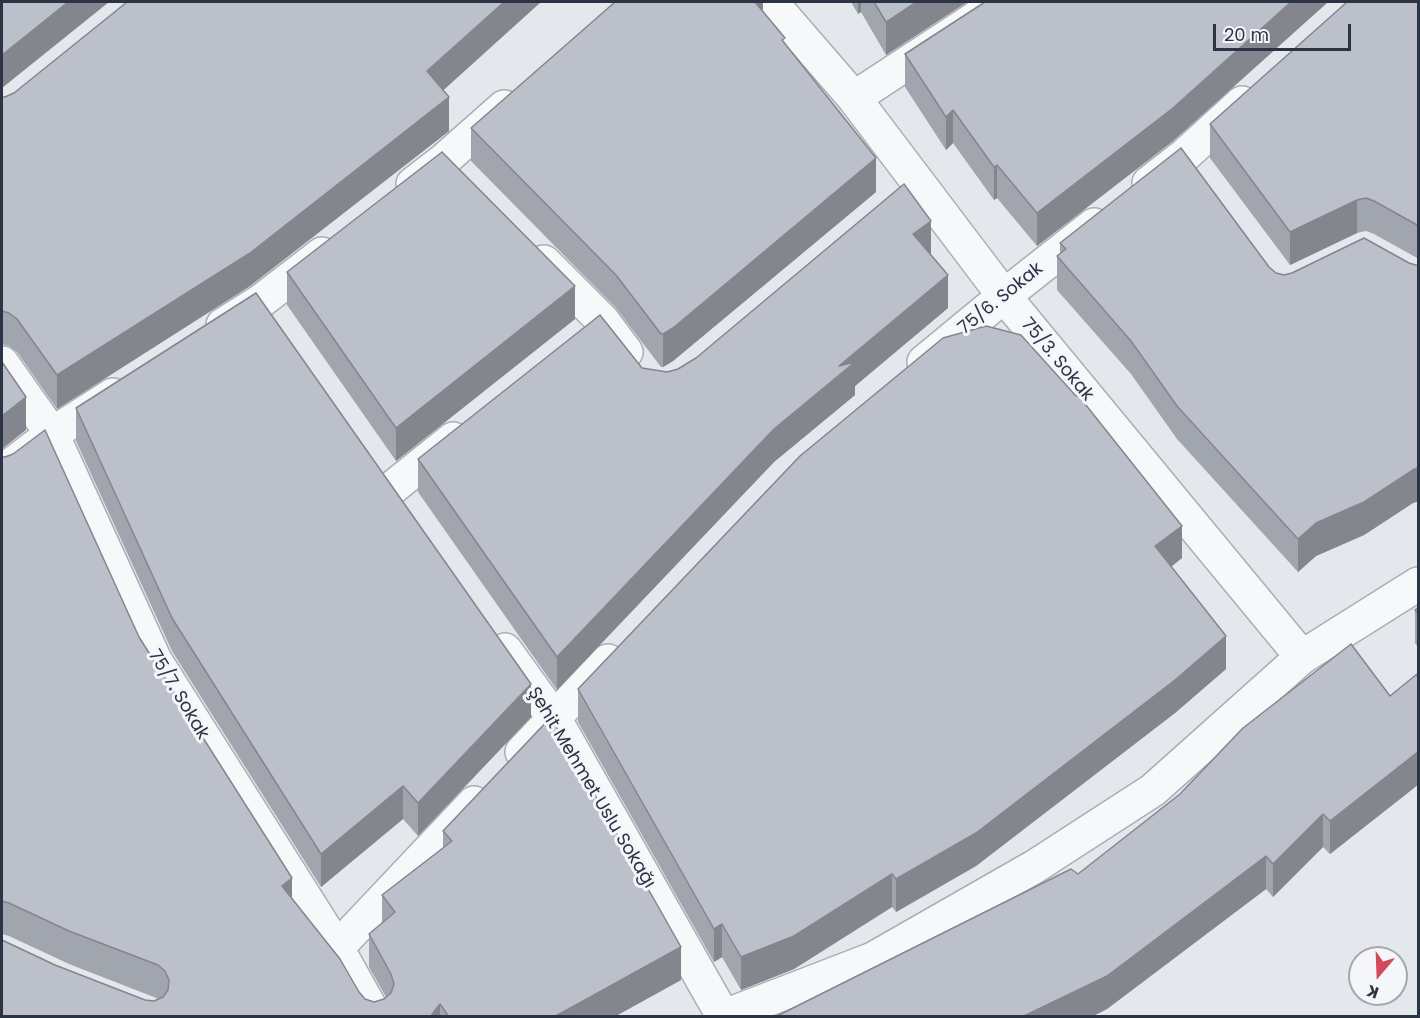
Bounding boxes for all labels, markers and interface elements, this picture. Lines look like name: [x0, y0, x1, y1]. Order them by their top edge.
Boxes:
scale bar: [1216, 12, 1354, 50]
text: 20 m: [1224, 22, 1269, 47]
street label: 75/6. Sokak: [954, 258, 1048, 340]
street label: 75/3. Sokak: [1016, 314, 1098, 406]
street label: 75/7. Sokak: [143, 646, 213, 744]
street label: Şehit Mehmet Uslu Sokağı: [522, 684, 660, 892]
north arrow: [1348, 946, 1408, 1006]
text: K: [1364, 979, 1382, 1004]

